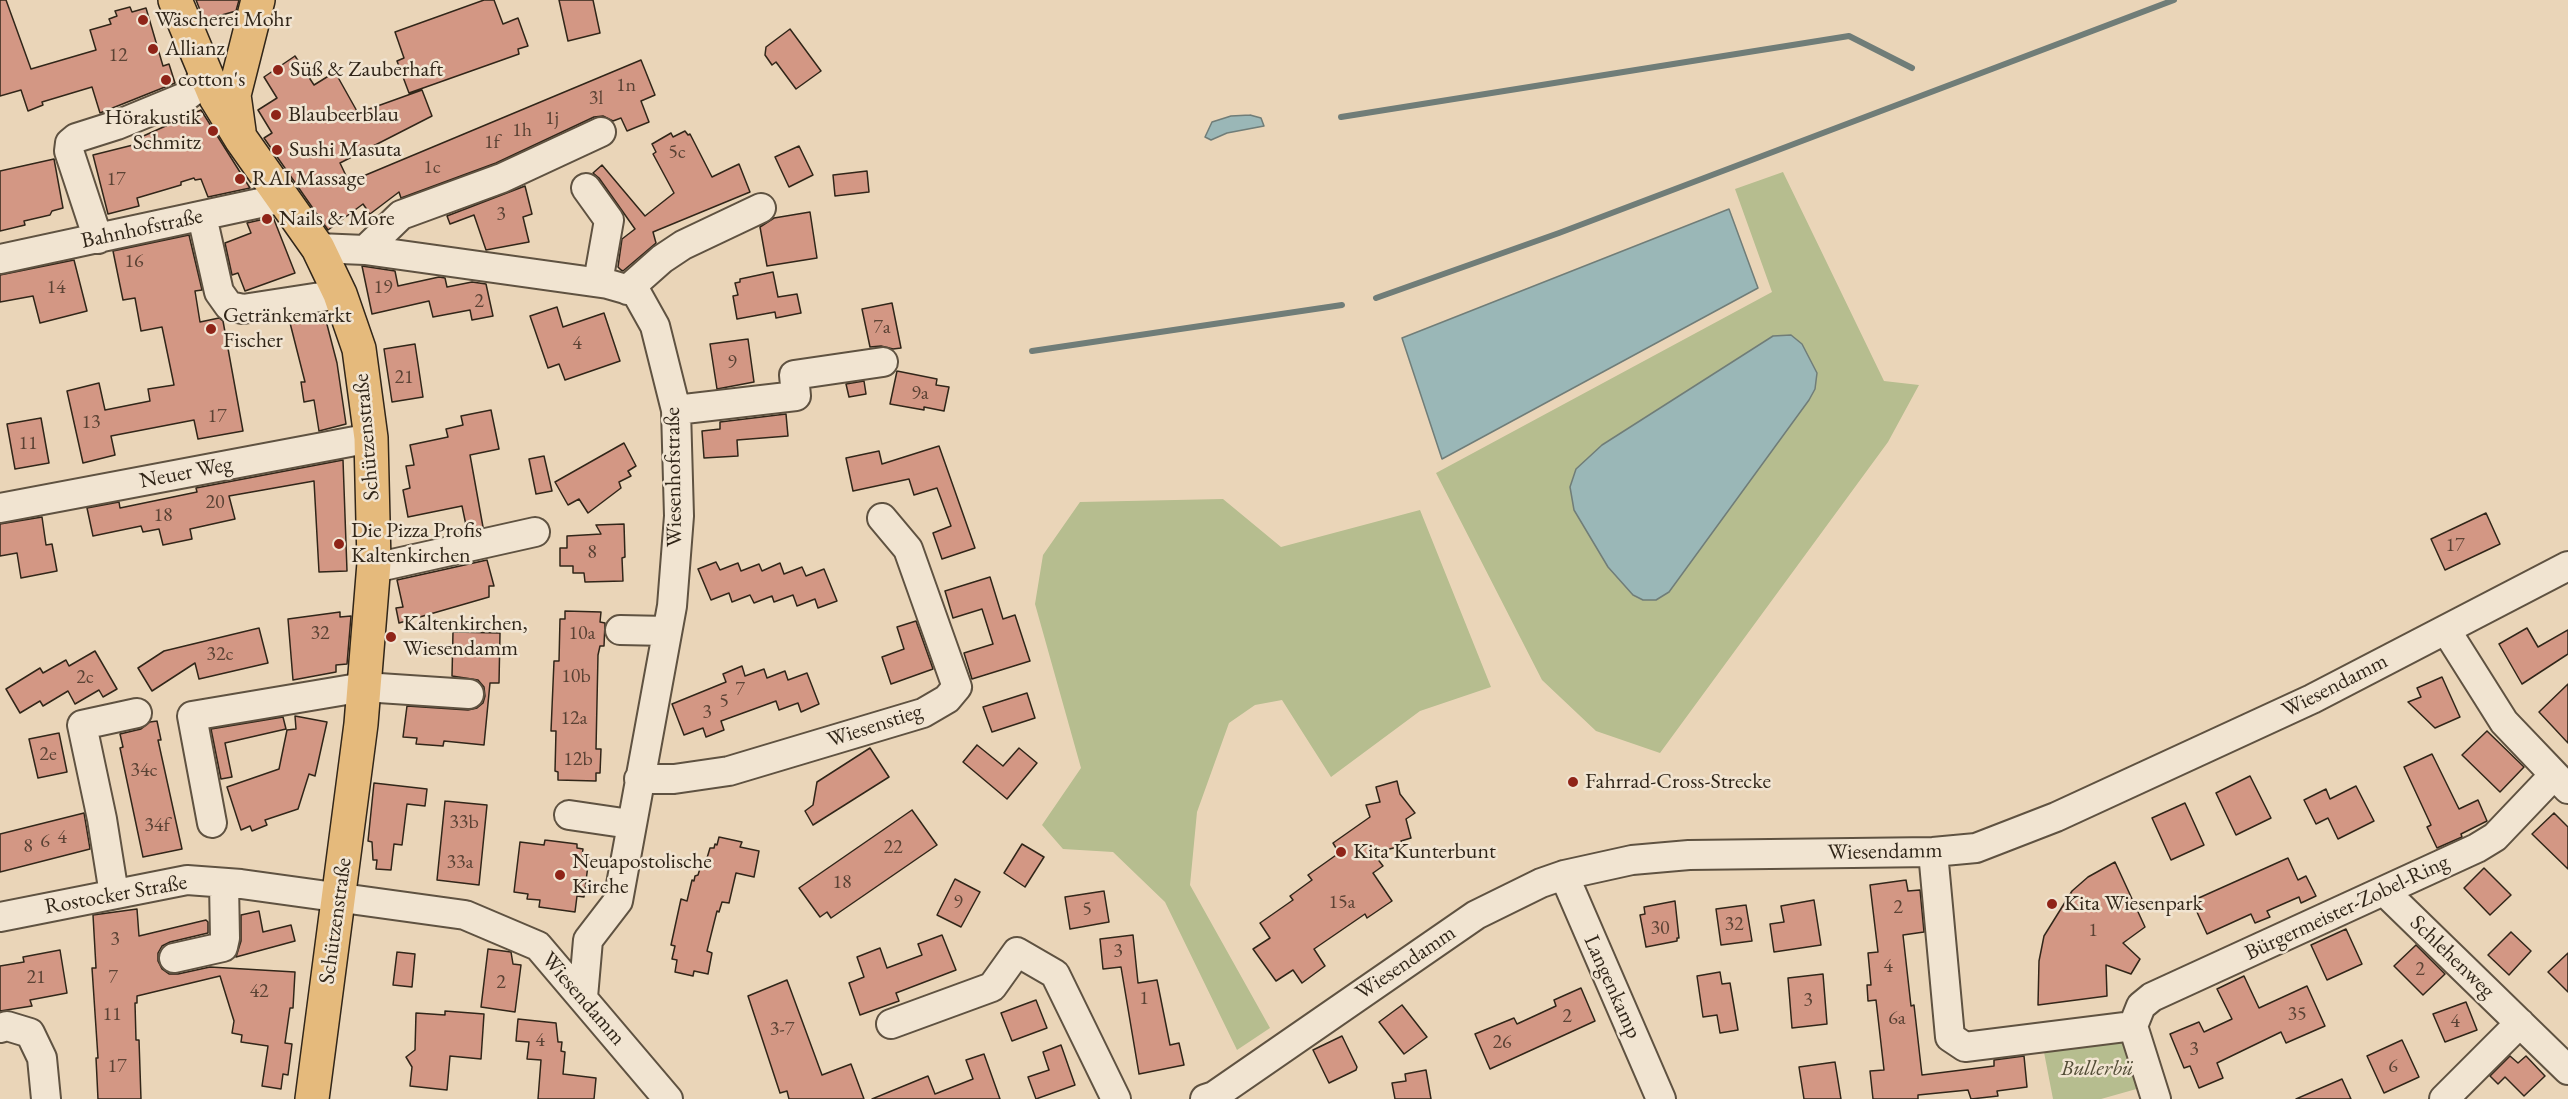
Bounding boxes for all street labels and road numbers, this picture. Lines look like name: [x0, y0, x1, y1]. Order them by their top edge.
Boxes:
street label: Bahnhofstraße: [79, 203, 205, 255]
street label: Schützenstraße: [348, 372, 386, 502]
street label: Wiesenhofstraße: [660, 407, 688, 547]
street label: Neuer Weg: [137, 451, 235, 495]
street label: Wiesendamm: [2278, 648, 2392, 724]
street label: Wiesenstieg: [824, 698, 926, 754]
street label: Wiesendamm: [1827, 838, 1943, 866]
street label: Bürgermeister-Zobel-Ring: [2241, 849, 2453, 967]
street label: Schützenstraße: [314, 856, 358, 986]
street label: Rostocker Straße: [43, 869, 189, 921]
street label: Schlehenweg: [2404, 910, 2500, 1004]
street label: Wiesendamm: [1351, 920, 1461, 1006]
street label: Langenkamp: [1577, 931, 1647, 1043]
street label: Wiesendamm: [535, 947, 631, 1051]

